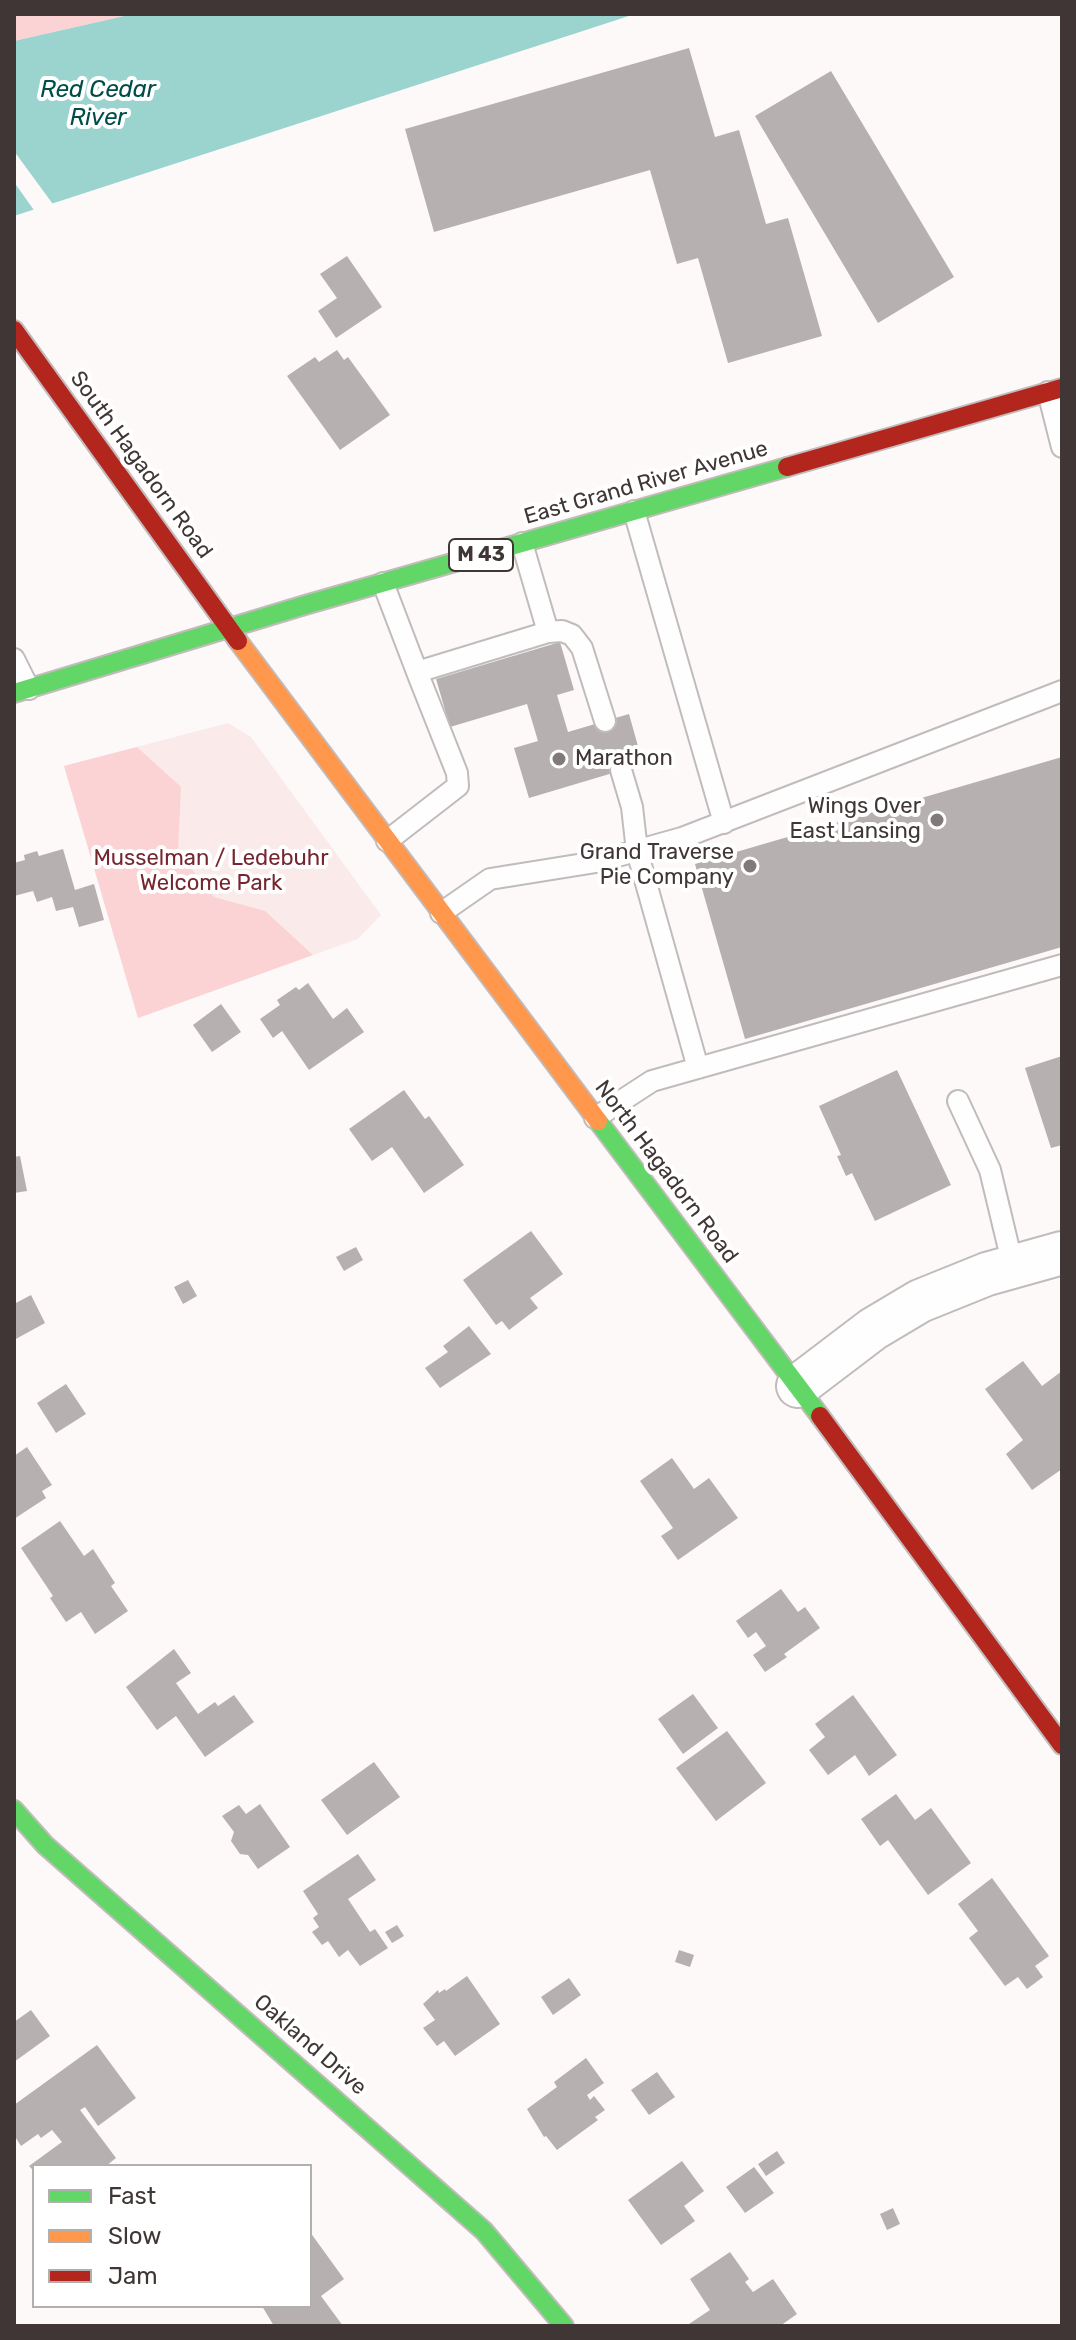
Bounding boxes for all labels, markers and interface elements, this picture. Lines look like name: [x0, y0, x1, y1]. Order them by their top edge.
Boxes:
water label: Red Cedar River: [40, 76, 156, 132]
street label: South Hagadorn Road: [64, 366, 218, 564]
street label: East Grand River Avenue: [521, 436, 771, 530]
road number: M 43: [449, 539, 513, 571]
place label: Marathon: [575, 746, 673, 772]
marker: Marathon: [550, 750, 568, 768]
place label: Wings Over East Lansing: [789, 794, 921, 846]
marker: Wings Over East Lansing: [928, 811, 946, 829]
place label: Grand Traverse Pie Company: [580, 840, 734, 892]
park label: Musselman / Ledebuhr Welcome Park: [93, 846, 329, 898]
marker: Grand Traverse Pie Company: [741, 857, 759, 875]
street label: North Hagadorn Road: [589, 1076, 743, 1268]
street label: Oakland Drive: [248, 1989, 372, 2101]
legend: [32, 2164, 312, 2308]
text: Fast: [108, 2182, 156, 2210]
text: Slow: [108, 2222, 161, 2250]
text: Jam: [108, 2262, 158, 2290]

